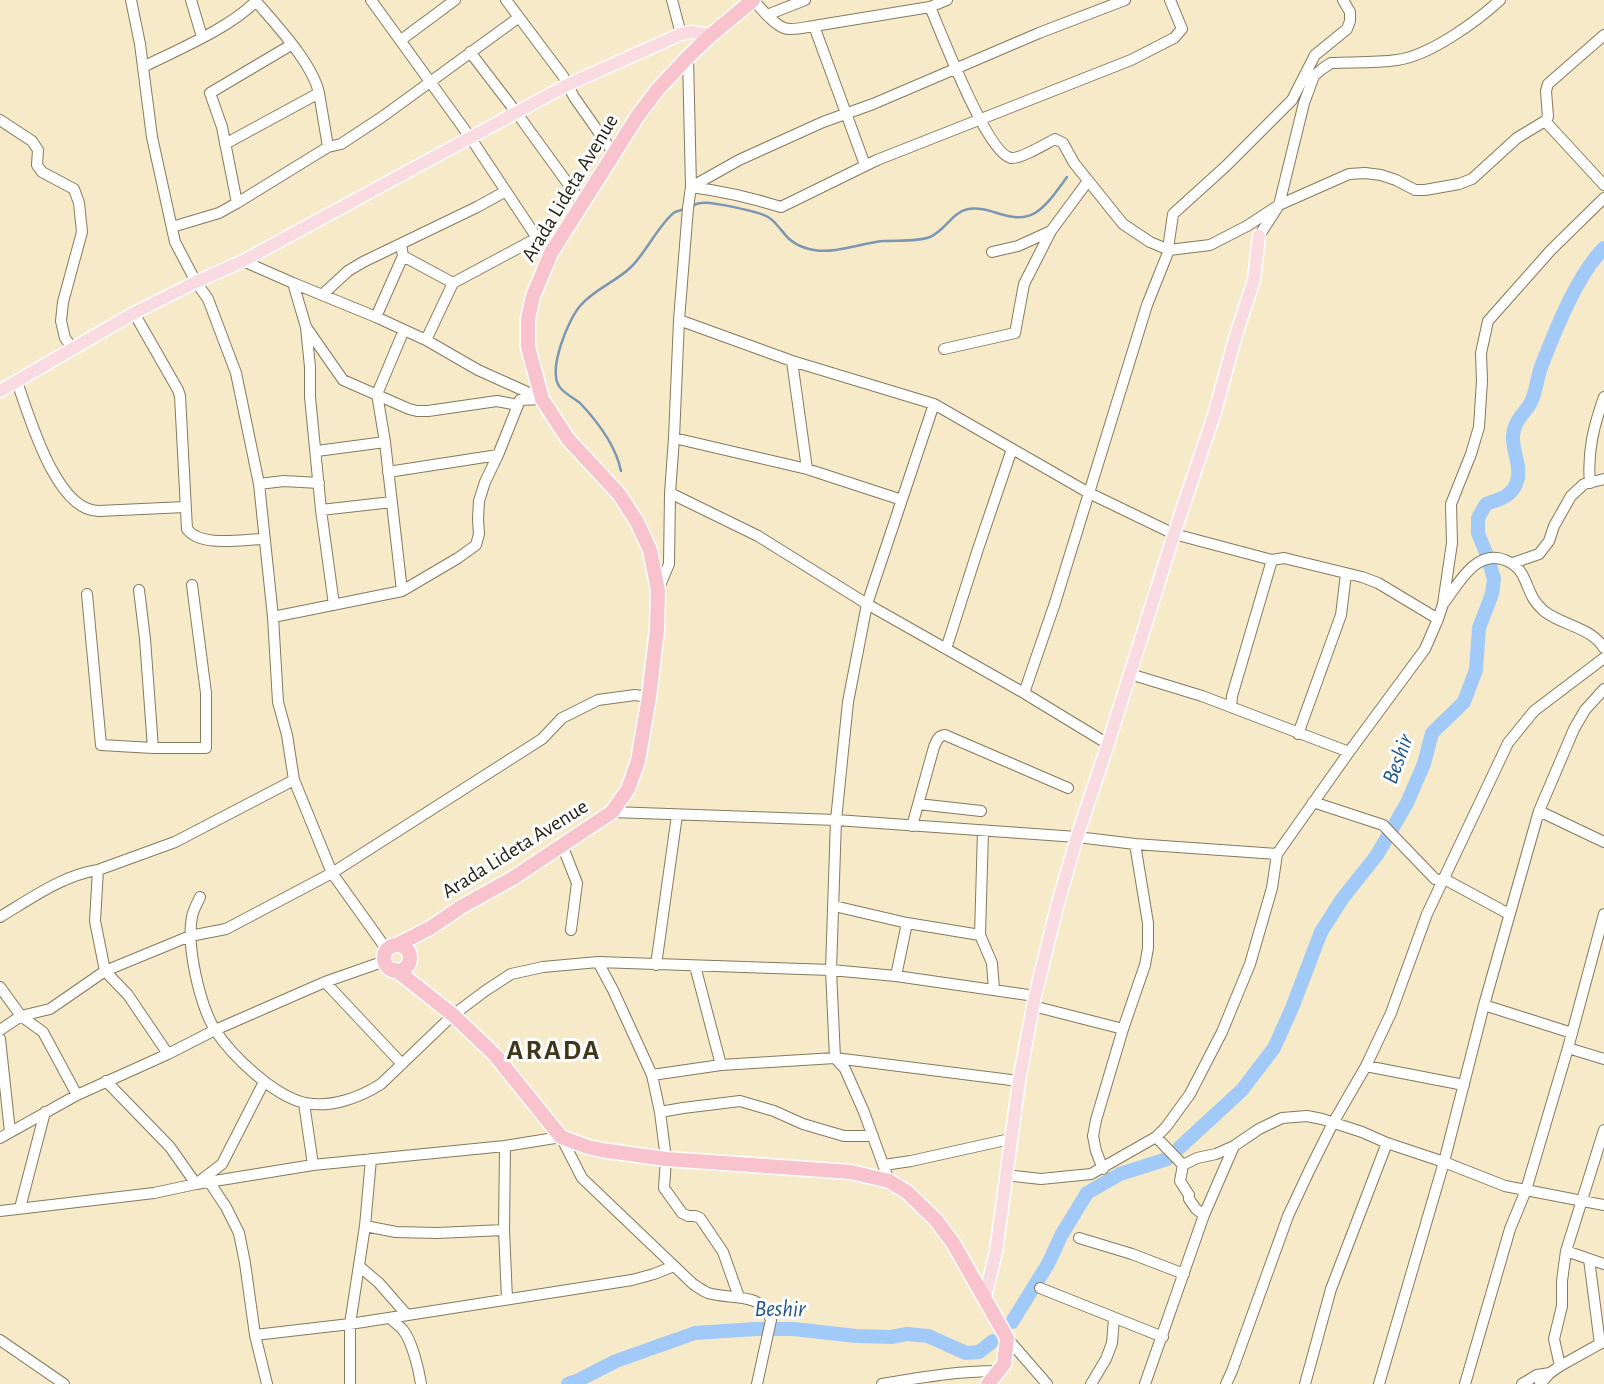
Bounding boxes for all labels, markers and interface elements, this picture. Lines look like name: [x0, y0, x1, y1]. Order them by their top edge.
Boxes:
street label: Arada Lideta Avenue: [516, 110, 624, 266]
water label: Beshir: [1376, 730, 1420, 788]
street label: Arada Lideta Avenue: [437, 794, 593, 904]
district label: ARADA: [507, 1034, 601, 1068]
water label: Beshir: [755, 1295, 805, 1323]

